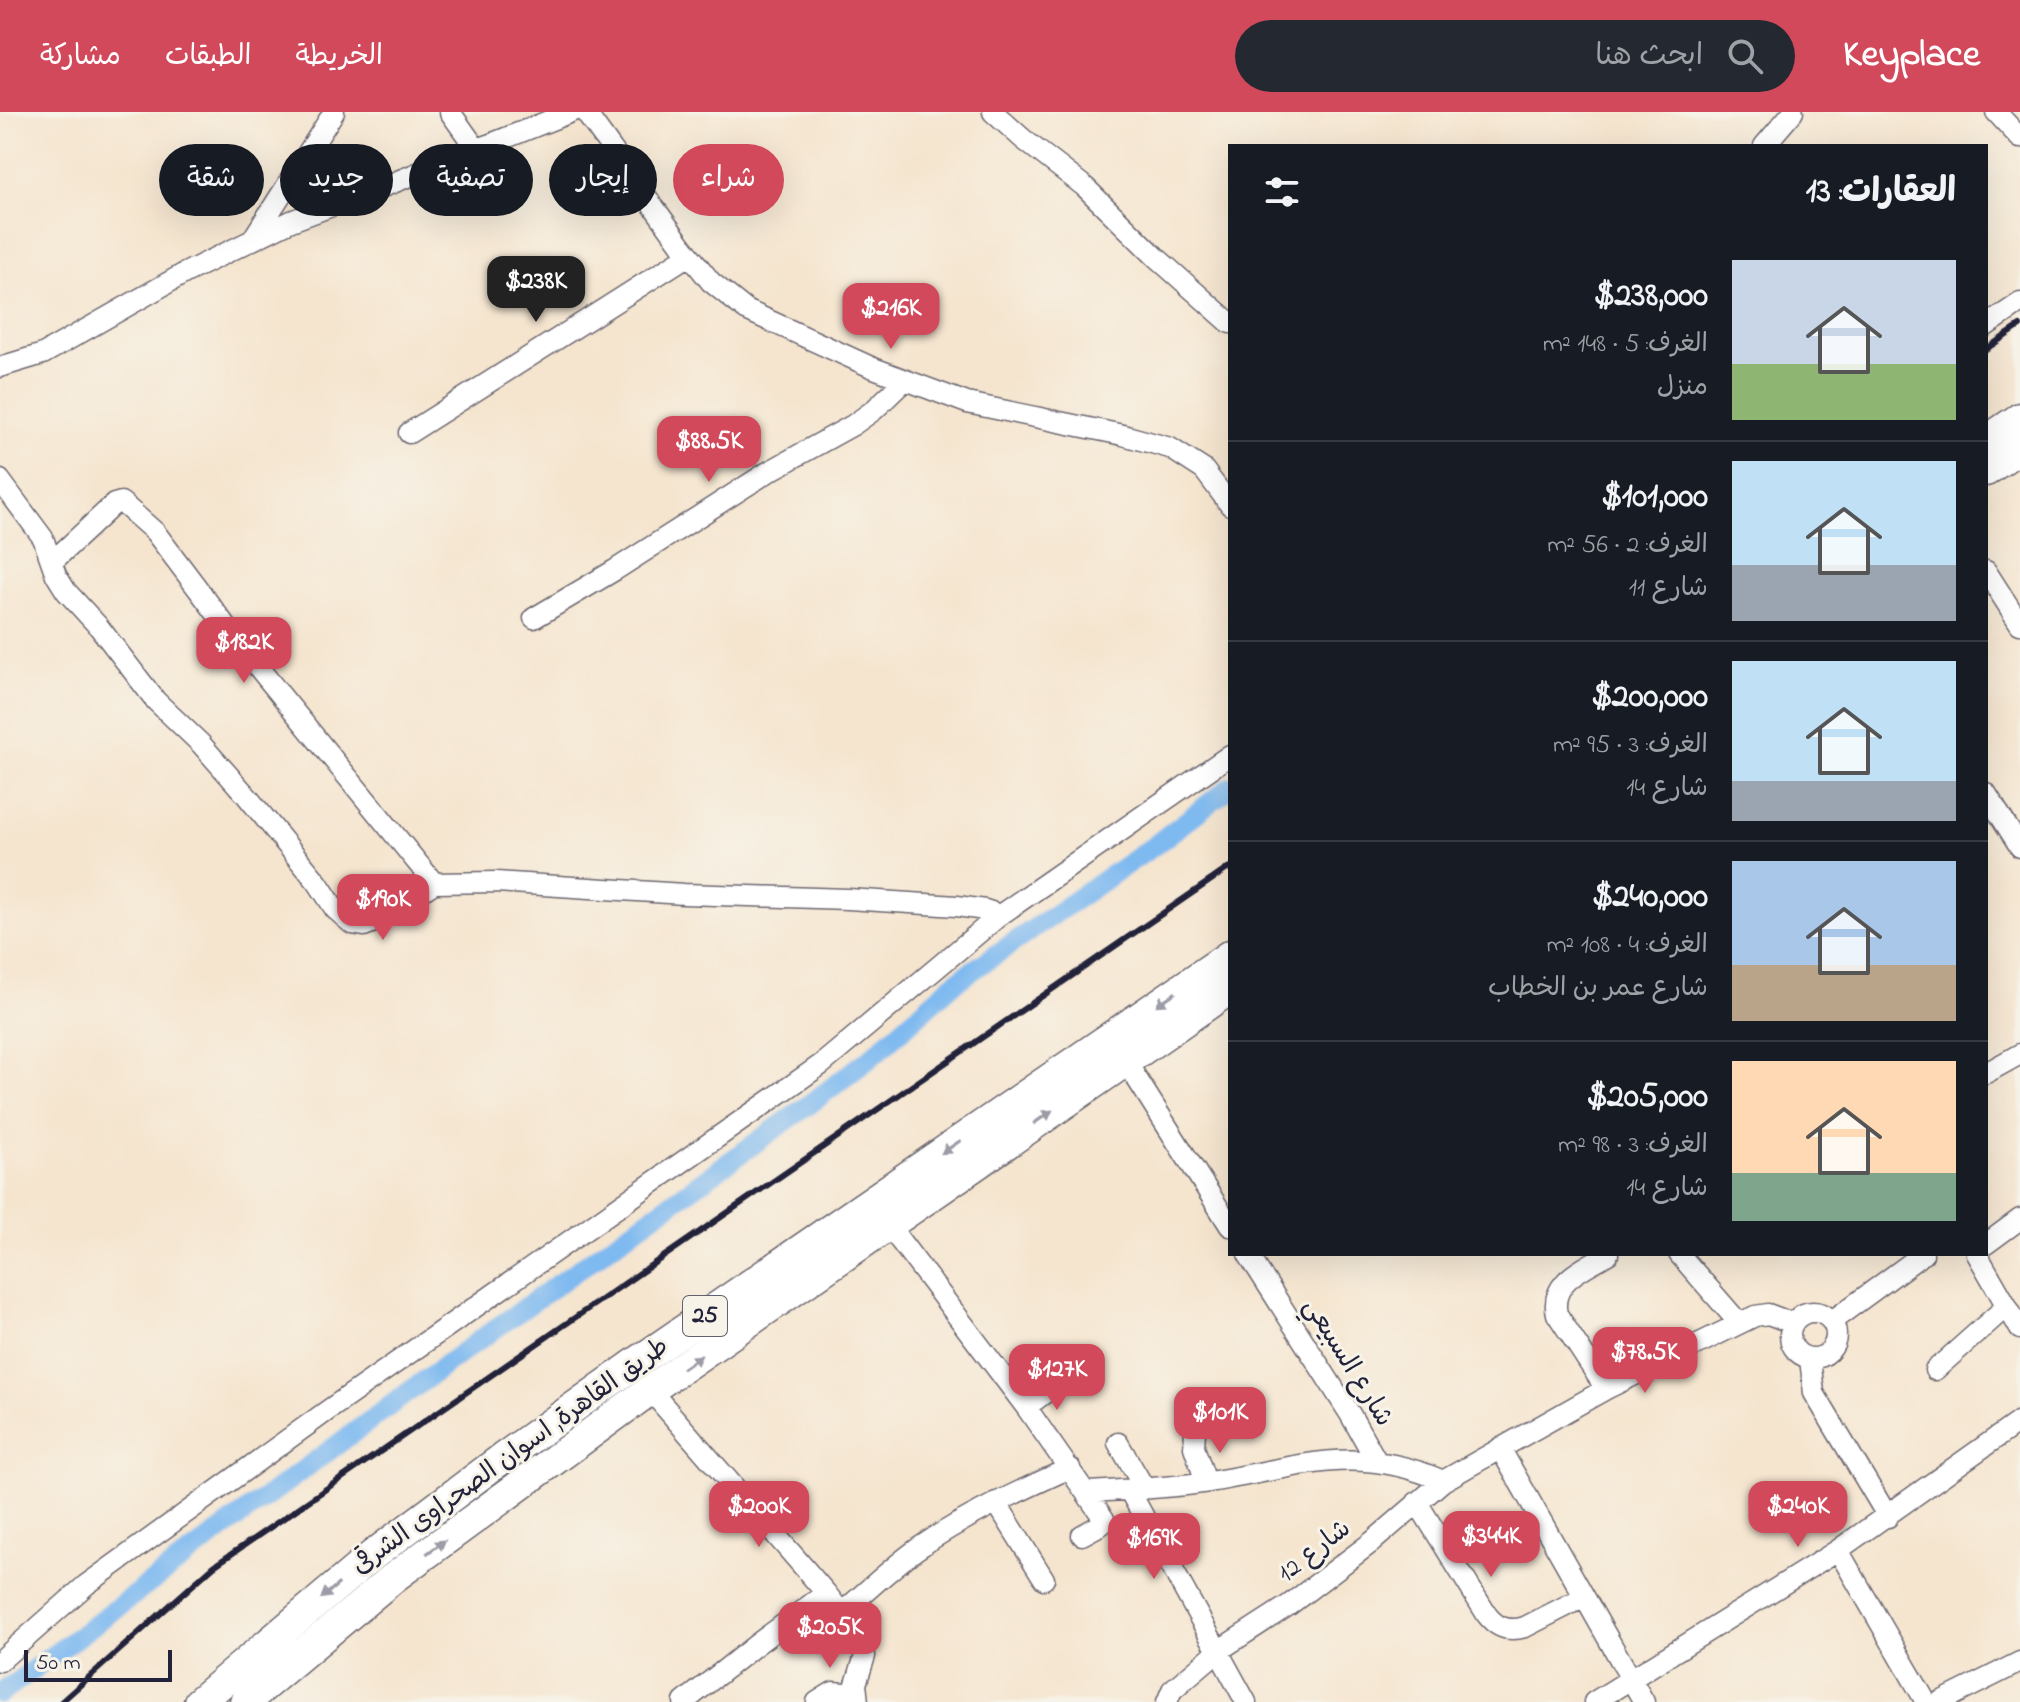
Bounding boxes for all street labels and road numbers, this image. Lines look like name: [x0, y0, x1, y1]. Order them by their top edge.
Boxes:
street label: شارع السبيعي: [1292, 1291, 1402, 1435]
road number: 25: [683, 1296, 727, 1336]
street label: طريق القاهرة, اسوان الصحراوى الشرقى: [344, 1329, 678, 1585]
street label: شارع 12: [1270, 1511, 1360, 1593]

